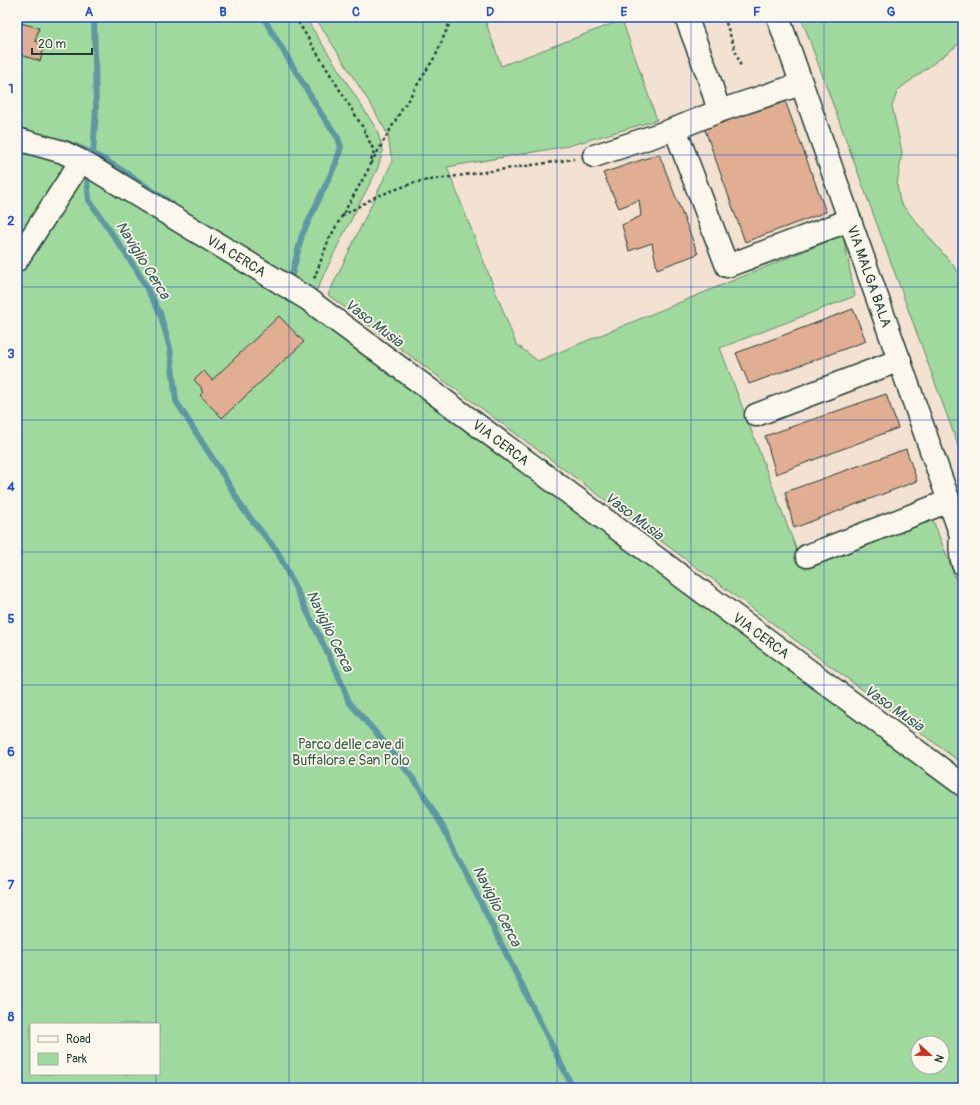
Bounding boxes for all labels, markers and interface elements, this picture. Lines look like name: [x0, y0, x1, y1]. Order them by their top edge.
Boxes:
text: A: [85, 4, 94, 20]
text: B: [219, 4, 227, 20]
text: C: [352, 4, 360, 20]
text: D: [486, 4, 494, 20]
text: E: [621, 4, 628, 20]
text: F: [753, 4, 761, 20]
text: G: [887, 4, 896, 20]
scale bar: [32, 30, 92, 56]
text: 20 m: [38, 37, 67, 52]
text: 1: [8, 81, 14, 97]
text: 2: [7, 213, 15, 229]
water label: Naviglio Cerca: [111, 218, 175, 304]
street label: VIA MALGA BALA: [843, 223, 895, 330]
street label: VIA CERCA: [204, 232, 269, 281]
water label: Vaso Musia: [341, 295, 408, 352]
text: 3: [7, 346, 15, 362]
street label: VIA CERCA: [469, 416, 532, 469]
text: 4: [7, 479, 15, 495]
water label: Vaso Musia: [601, 488, 668, 545]
water label: Naviglio Cerca: [302, 587, 358, 676]
street label: VIA CERCA: [729, 609, 793, 662]
text: 5: [7, 611, 15, 627]
water label: Vaso Musia: [860, 681, 928, 736]
park label: Parco delle cave di Buffalora e San Polo: [292, 736, 410, 769]
text: 6: [7, 744, 15, 760]
water label: Naviglio Cerca: [468, 863, 526, 951]
text: 7: [8, 877, 15, 893]
text: 8: [8, 1009, 15, 1025]
legend: [30, 1023, 160, 1075]
text: Road: [66, 1032, 91, 1047]
north arrow: [910, 1035, 950, 1075]
text: Park: [66, 1052, 87, 1067]
text: N: [931, 1053, 946, 1065]

